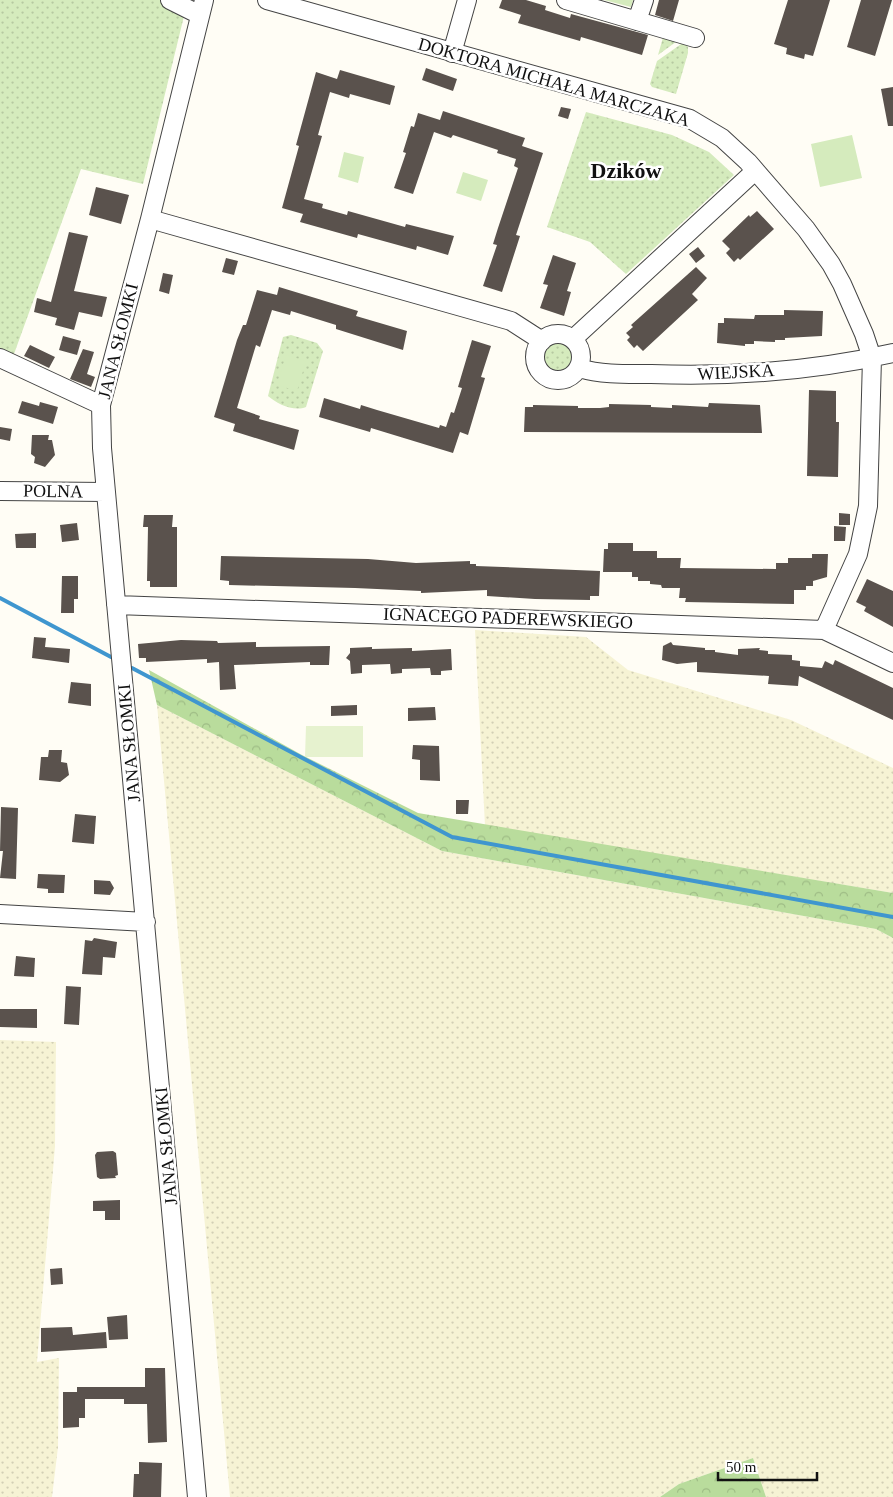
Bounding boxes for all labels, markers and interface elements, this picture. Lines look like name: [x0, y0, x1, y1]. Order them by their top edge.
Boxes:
street label: DOKTORA MICHAŁA MARCZAKA: [416, 34, 692, 130]
district label: Dzików: [591, 158, 662, 183]
street label: JANA SŁOMKI: [94, 281, 142, 401]
street label: WIEJSKA: [697, 360, 775, 384]
street label: POLNA: [23, 480, 83, 502]
street label: IGNACEGO PADEREWSKIEGO: [383, 604, 633, 632]
street label: JANA SŁOMKI: [114, 683, 144, 803]
street label: JANA SŁOMKI: [151, 1086, 181, 1206]
scale bar: [718, 1450, 817, 1482]
text: 50 m: [726, 1459, 757, 1475]

